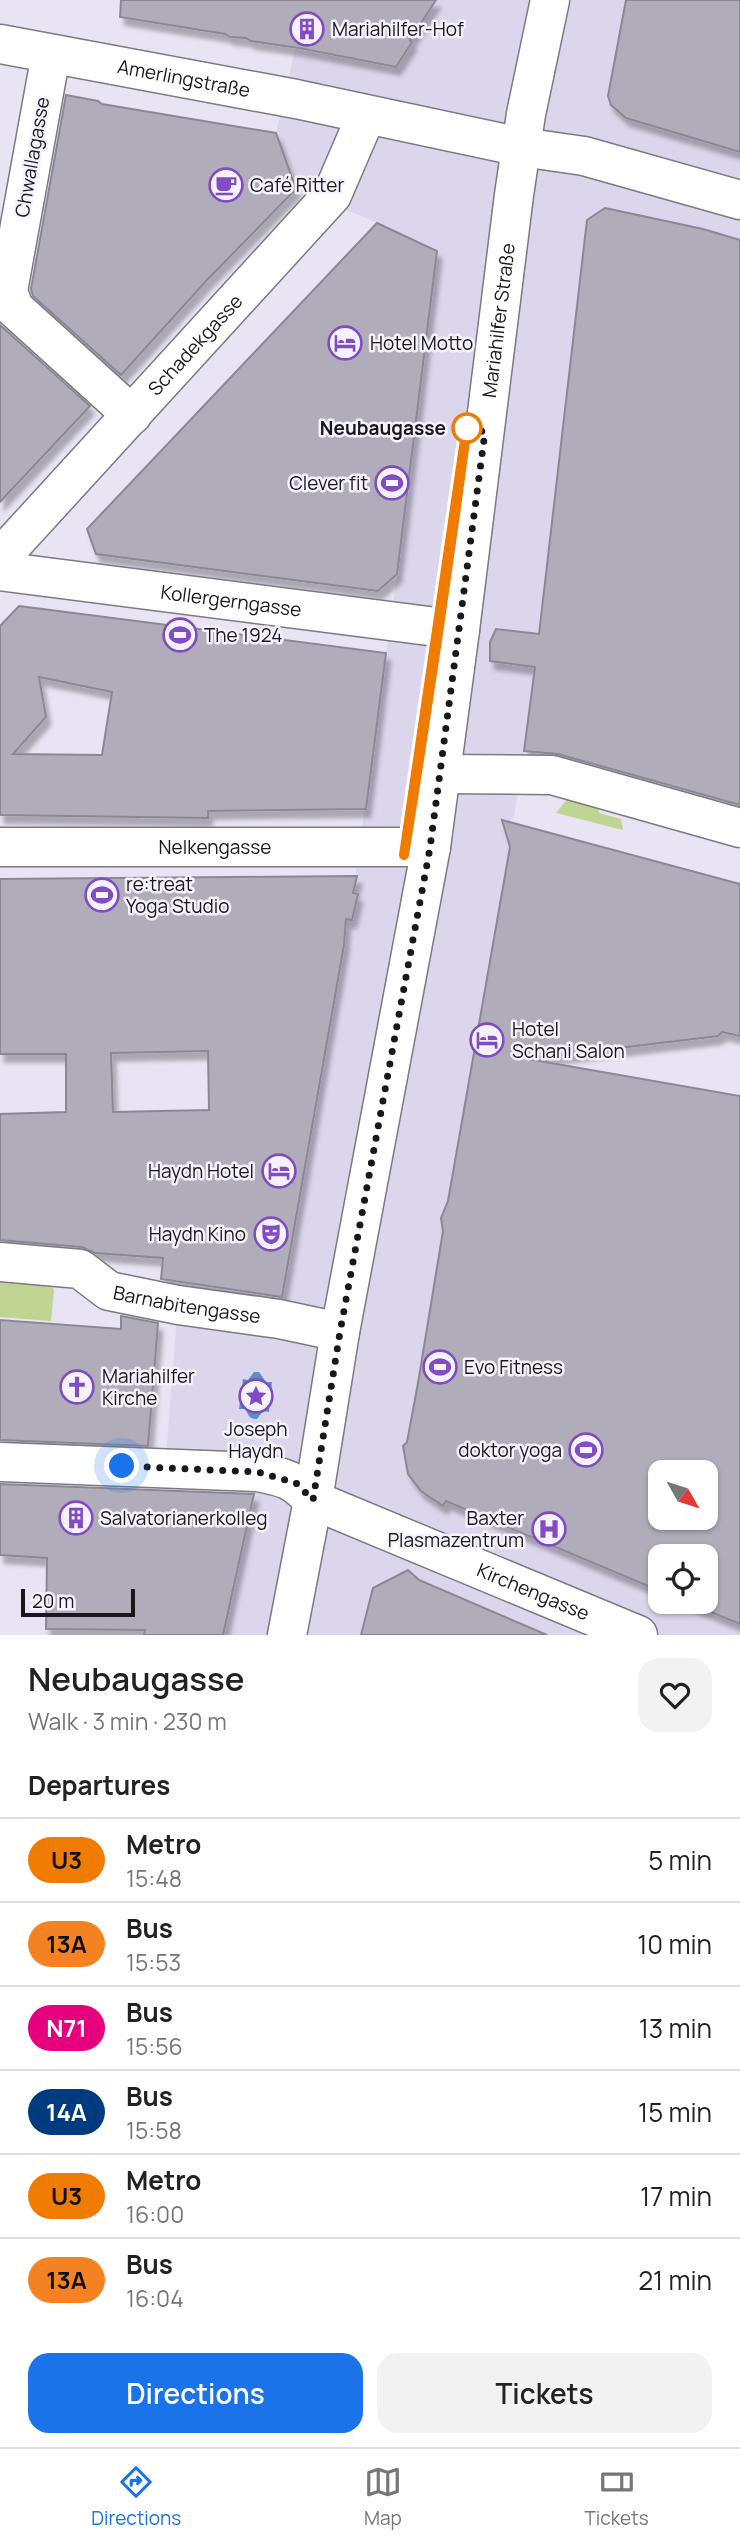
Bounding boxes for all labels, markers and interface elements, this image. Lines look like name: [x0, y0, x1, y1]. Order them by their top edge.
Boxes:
building icon: Mariahilfer-Hof: [288, 10, 326, 48]
place label: Mariahilfer-Hof: [332, 16, 464, 42]
street label: Amerlingstraße: [115, 53, 252, 103]
street label: Chwallagasse: [9, 95, 55, 219]
cafe icon: Café Ritter: [207, 166, 245, 204]
place label: Café Ritter: [250, 172, 344, 198]
street label: Mariahilfer Straße: [476, 242, 521, 399]
street label: Schadekgasse: [142, 288, 248, 401]
hotel icon: Hotel Motto: [326, 324, 364, 362]
place label: Hotel Motto: [370, 330, 473, 356]
marker: Neubaugasse: [452, 413, 482, 443]
place label: Neubaugasse: [320, 415, 446, 441]
sports icon: Clever fit: [373, 464, 411, 502]
place label: Clever fit: [289, 470, 368, 496]
street label: Kollergerngasse: [159, 579, 303, 623]
sports icon: The 1924: [161, 616, 199, 654]
place label: The 1924: [204, 622, 282, 648]
street label: Nelkengasse: [159, 834, 271, 860]
place label: re:treat Yoga Studio: [126, 871, 229, 919]
sports icon: re:treat Yoga Studio: [83, 876, 121, 914]
place label: Hotel Schani Salon: [512, 1016, 625, 1064]
hotel icon: Hotel Schani Salon: [468, 1021, 506, 1059]
hotel icon: Haydn Hotel: [260, 1152, 298, 1190]
place label: Haydn Hotel: [148, 1158, 254, 1184]
theatre icon: Haydn Kino: [252, 1215, 290, 1253]
place label: Haydn Kino: [149, 1221, 246, 1247]
street label: Barnabitengasse: [111, 1279, 262, 1329]
sports icon: Evo Fitness: [421, 1348, 459, 1386]
place label: Evo Fitness: [464, 1354, 563, 1380]
place label: Mariahilfer Kirche: [102, 1363, 195, 1411]
church icon: Mariahilfer Kirche: [58, 1368, 96, 1406]
place icon: Joseph Haydn: [237, 1377, 275, 1415]
place label: Joseph Haydn: [224, 1416, 288, 1464]
sports icon: doktor yoga: [567, 1431, 605, 1469]
place label: doktor yoga: [458, 1437, 562, 1463]
your location: [104, 1448, 139, 1483]
north arrow: [648, 1460, 718, 1530]
map controls: [648, 1460, 718, 1614]
building icon: Salvatorianerkolleg: [57, 1499, 95, 1537]
place label: Salvatorianerkolleg: [100, 1505, 268, 1531]
place label: Baxter Plasmazentrum: [388, 1505, 524, 1553]
hospital icon: Baxter Plasmazentrum: [530, 1510, 568, 1548]
button: locate: [648, 1544, 718, 1614]
street label: Kirchengasse: [473, 1557, 593, 1626]
scale bar: [21, 1586, 135, 1618]
text: 20 m: [32, 1588, 74, 1614]
text: Neubaugasse: [28, 1656, 244, 1701]
button: heart: [638, 1658, 712, 1732]
text: Walk · 3 min · 230 m: [28, 1705, 227, 1737]
text: Departures: [28, 1767, 170, 1803]
text: Metro: [126, 1826, 201, 1862]
text: 5 min: [648, 1842, 712, 1878]
text: U3: [51, 1843, 82, 1876]
text: 15:48: [126, 1862, 182, 1894]
text: Bus: [126, 1910, 173, 1946]
text: 10 min: [637, 1926, 712, 1962]
text: 13A: [46, 1927, 87, 1960]
text: 15:53: [126, 1946, 181, 1978]
text: Bus: [126, 1994, 173, 2030]
text: 13 min: [639, 2010, 712, 2046]
text: N71: [46, 2011, 87, 2044]
text: 15:56: [126, 2030, 183, 2062]
text: Bus: [126, 2078, 173, 2114]
text: 15 min: [638, 2094, 712, 2130]
text: 14A: [46, 2095, 87, 2128]
text: 15:58: [126, 2114, 182, 2146]
text: Metro: [126, 2162, 201, 2198]
text: 17 min: [640, 2178, 712, 2214]
text: U3: [51, 2179, 82, 2212]
text: 16:00: [126, 2198, 184, 2230]
text: Bus: [126, 2246, 173, 2282]
text: 21 min: [638, 2262, 712, 2298]
text: 13A: [46, 2263, 87, 2296]
text: 16:04: [126, 2282, 184, 2314]
button: Directions: [28, 2353, 363, 2433]
button: Tickets: [377, 2353, 712, 2433]
tab: Directions: [91, 2463, 181, 2531]
tab: Map: [364, 2463, 402, 2531]
tab: Tickets: [584, 2463, 649, 2531]

